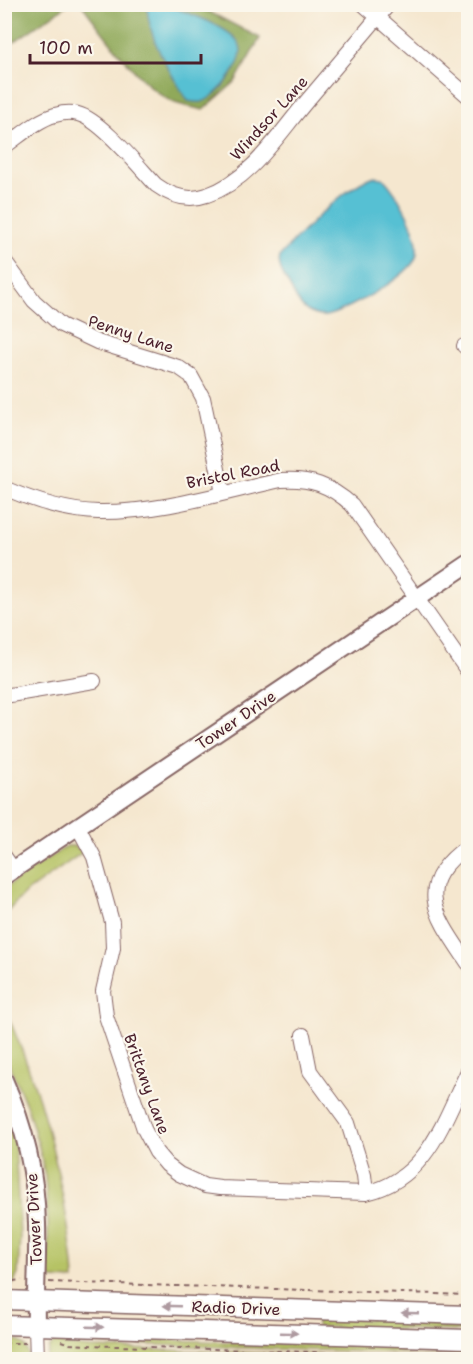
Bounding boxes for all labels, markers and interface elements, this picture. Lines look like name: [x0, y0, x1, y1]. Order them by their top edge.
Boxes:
scale bar: [30, 27, 201, 65]
text: 100 m: [39, 36, 93, 60]
street label: Windsor Lane: [225, 71, 313, 165]
street label: Penny Lane: [85, 310, 177, 358]
street label: Bristol Road: [184, 455, 282, 493]
street label: Tower Drive: [192, 685, 280, 755]
street label: Brittany Lane: [119, 1031, 175, 1137]
street label: Tower Drive: [21, 1172, 47, 1266]
street label: Radio Drive: [191, 1296, 281, 1320]
one-way arrow: [162, 1301, 181, 1310]
one-way arrow: [401, 1308, 420, 1318]
one-way arrow: [85, 1323, 104, 1332]
one-way arrow: [280, 1329, 299, 1338]

